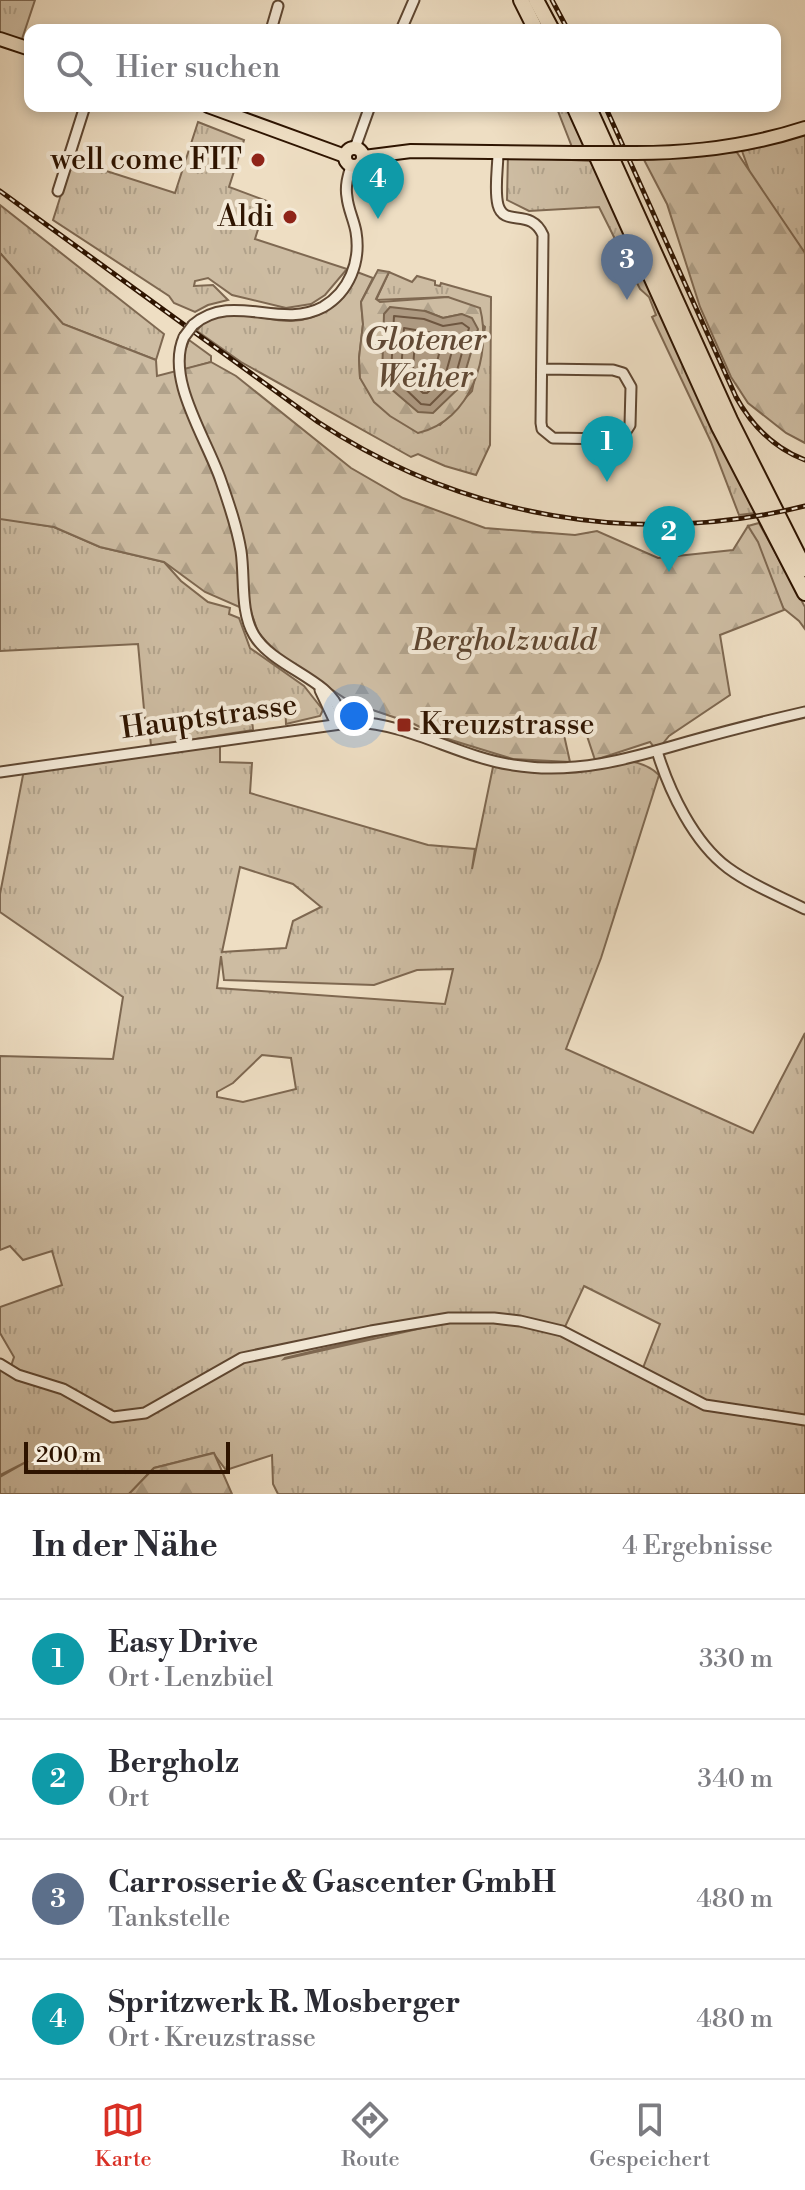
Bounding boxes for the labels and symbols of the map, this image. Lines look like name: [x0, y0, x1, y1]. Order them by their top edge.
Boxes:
place label: well come FIT: [50, 141, 242, 179]
marker: well come FIT: [249, 151, 267, 169]
pin: 4: [352, 153, 404, 219]
place label: Aldi: [217, 198, 274, 236]
marker: Aldi: [281, 208, 299, 226]
pin: 3: [601, 234, 653, 300]
water label: Glotener Weiher: [364, 320, 488, 397]
pin: 1: [581, 416, 633, 482]
pin: 2: [643, 506, 695, 572]
park label: Bergholzwald: [411, 622, 597, 660]
street label: Hauptstrasse: [118, 686, 300, 748]
your location: [334, 696, 374, 736]
place label: Kreuzstrasse: [420, 706, 595, 744]
marker: Kreuzstrasse: [395, 716, 413, 734]
scale bar: [24, 1438, 230, 1474]

